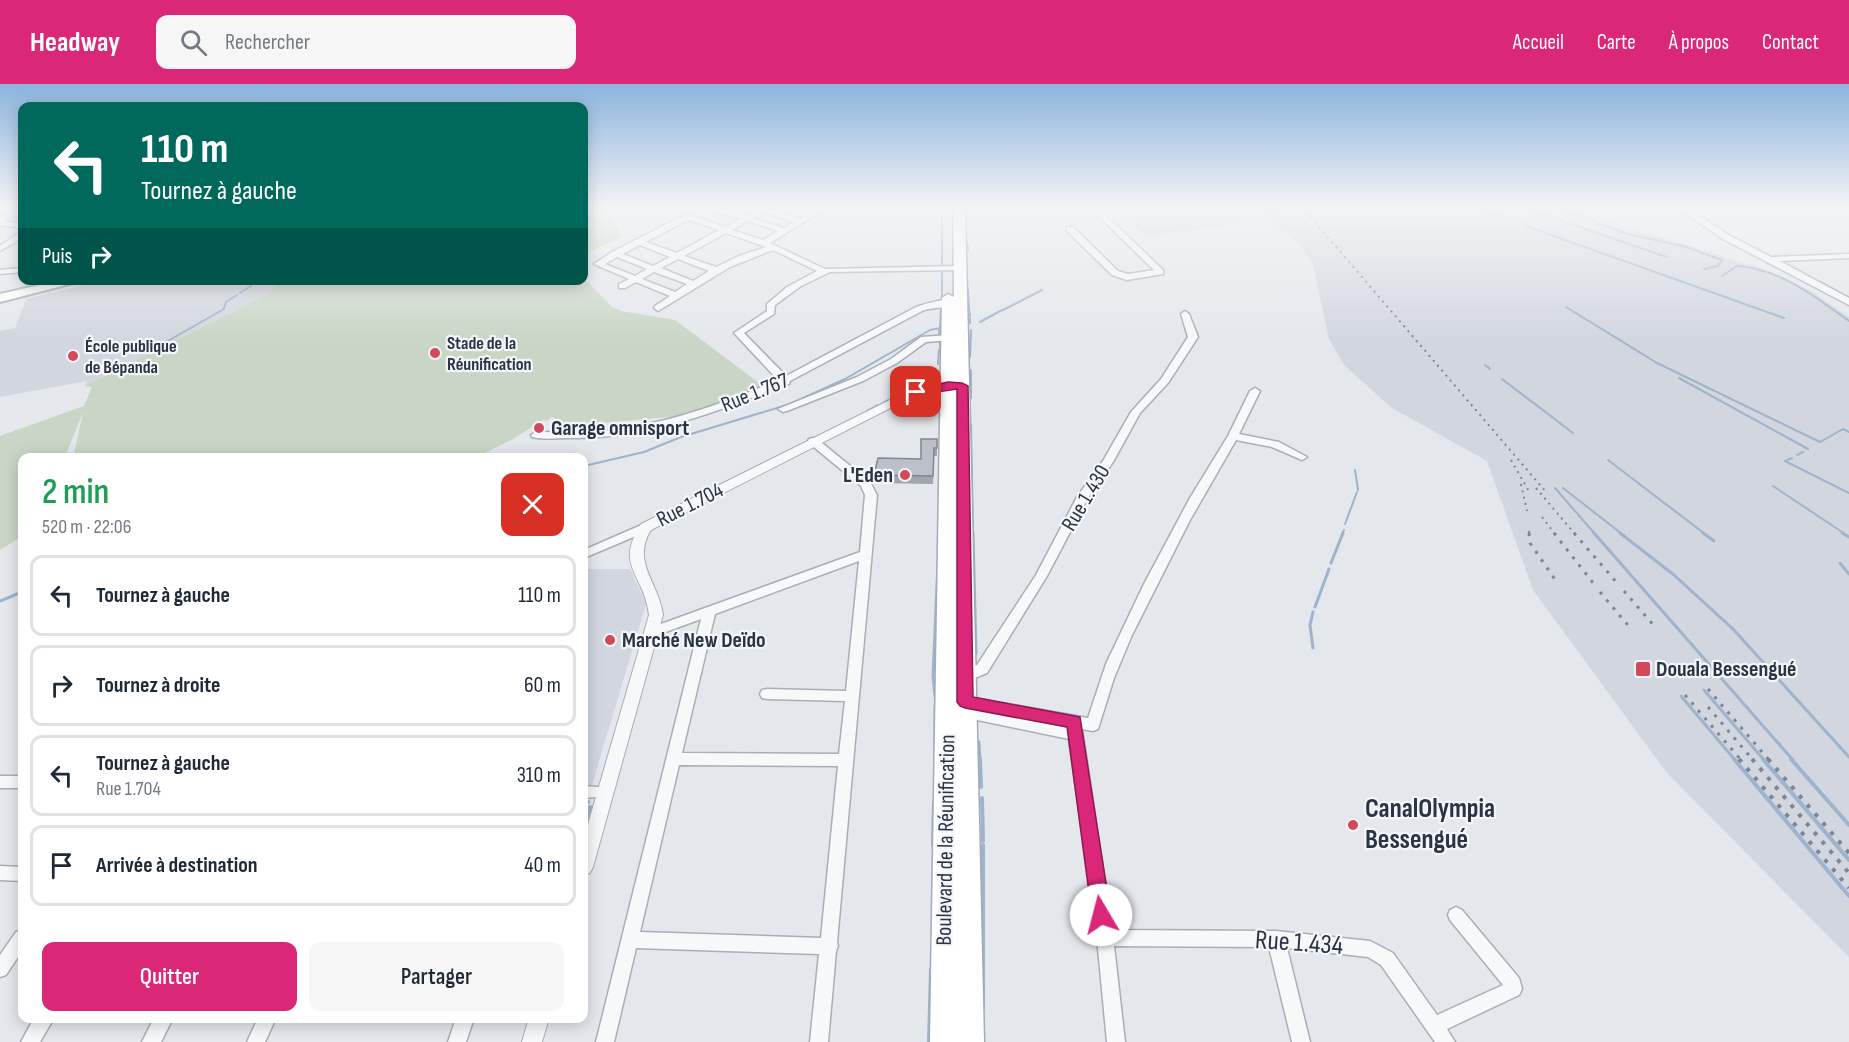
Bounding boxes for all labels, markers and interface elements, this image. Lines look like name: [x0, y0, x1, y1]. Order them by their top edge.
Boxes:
search box: [156, 15, 576, 69]
text: Headway: [30, 26, 120, 59]
icon: search: [177, 26, 210, 59]
text: Rechercher: [225, 29, 310, 56]
text: Accueil: [1513, 30, 1564, 55]
text: Carte: [1597, 30, 1636, 55]
text: À propos: [1669, 30, 1729, 55]
text: Contact: [1762, 30, 1819, 55]
text: 110 m: [141, 124, 228, 175]
icon: left: [42, 126, 120, 204]
text: Tournez à gauche: [141, 175, 297, 207]
icon: right: [84, 240, 117, 273]
text: Puis: [42, 243, 72, 270]
place label: Stade de la Réunification: [447, 333, 532, 375]
place label: École publique de Bépanda: [85, 336, 177, 378]
marker: Stade de la Réunification: [428, 346, 442, 360]
marker: École publique de Bépanda: [66, 349, 80, 363]
pin: [890, 366, 941, 417]
street label: Rue 1.767: [717, 367, 793, 419]
icon: arrive: [899, 375, 932, 408]
place label: Garage omnisport: [551, 415, 689, 442]
marker: Garage omnisport: [532, 421, 546, 435]
street label: Rue 1.430: [1056, 460, 1116, 536]
place label: L'Eden: [843, 462, 893, 489]
marker: L'Eden: [898, 468, 912, 482]
text: 2 min: [42, 471, 109, 514]
button: close: [501, 473, 564, 536]
street label: Rue 1.704: [652, 477, 728, 533]
text: 520 m · 22:06: [42, 515, 131, 539]
icon: left: [45, 579, 78, 612]
text: Tournez à gauche: [96, 582, 230, 609]
text: 110 m: [518, 582, 561, 609]
place label: Marché New Deïdo: [622, 627, 766, 654]
marker: Marché New Deïdo: [603, 633, 617, 647]
place label: Douala Bessengué: [1656, 656, 1797, 683]
marker: Douala Bessengué: [1634, 660, 1652, 678]
icon: right: [45, 669, 78, 702]
text: Tournez à droite: [96, 672, 221, 699]
text: 60 m: [524, 672, 561, 699]
street label: Boulevard de la Réunification: [931, 734, 961, 946]
text: Tournez à gauche: [96, 750, 230, 777]
icon: left: [45, 759, 78, 792]
text: 310 m: [517, 762, 561, 789]
text: Rue 1.704: [96, 777, 161, 801]
place label: CanalOlympia Bessengué: [1365, 793, 1495, 856]
marker: CanalOlympia Bessengué: [1346, 818, 1360, 832]
icon: arrive: [45, 849, 78, 882]
text: Arrivée à destination: [96, 852, 258, 879]
text: 40 m: [524, 852, 561, 879]
position arrow: [1069, 883, 1133, 947]
street label: Rue 1.434: [1254, 924, 1344, 962]
button: Quitter: [42, 942, 297, 1011]
button: Partager: [309, 942, 564, 1011]

